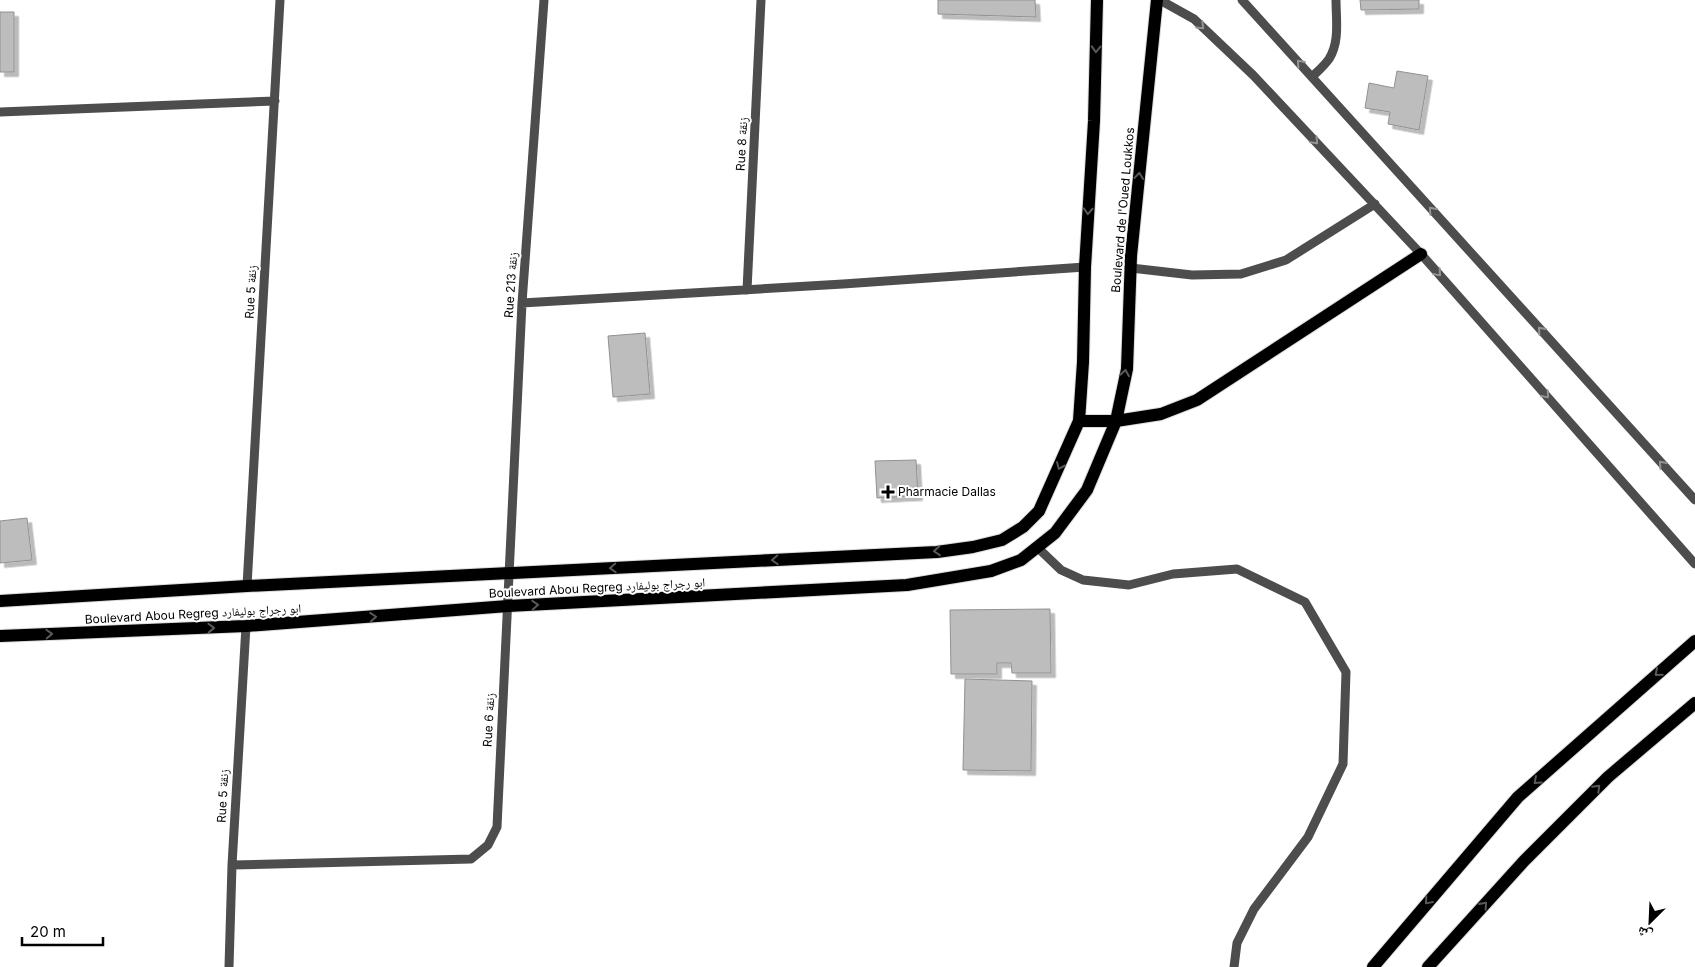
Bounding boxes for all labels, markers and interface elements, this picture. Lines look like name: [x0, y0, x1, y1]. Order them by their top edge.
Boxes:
one-way arrow: [1195, 20, 1204, 29]
one-way arrow: [1090, 45, 1101, 53]
one-way arrow: [1297, 60, 1306, 69]
street label: Rue 8 زنقة: [733, 116, 750, 171]
street label: Boulevard de l'Oued Loukkos: [1108, 127, 1137, 293]
one-way arrow: [1309, 136, 1318, 145]
one-way arrow: [1133, 172, 1144, 180]
one-way arrow: [1429, 206, 1438, 215]
one-way arrow: [1083, 207, 1094, 215]
street label: Rue 213 زنقة: [501, 251, 520, 319]
street label: Rue 5 زنقة: [242, 264, 259, 319]
one-way arrow: [1432, 267, 1441, 276]
one-way arrow: [1538, 327, 1547, 336]
one-way arrow: [1120, 369, 1130, 377]
one-way arrow: [1540, 389, 1549, 398]
one-way arrow: [1659, 460, 1668, 469]
one-way arrow: [1055, 461, 1066, 470]
place label: Pharmacie Dallas: [898, 484, 996, 499]
marker: Pharmacie Dallas: [882, 486, 894, 498]
one-way arrow: [933, 545, 941, 556]
one-way arrow: [771, 554, 779, 565]
one-way arrow: [608, 562, 616, 573]
street label: Boulevard Abou Regreg ابو رجراج بوليفارد: [488, 574, 706, 601]
one-way arrow: [532, 599, 540, 610]
street label: Boulevard Abou Regreg ابو رجراج بوليفارد: [84, 600, 302, 627]
one-way arrow: [369, 611, 377, 622]
one-way arrow: [207, 622, 215, 633]
one-way arrow: [45, 629, 53, 639]
one-way arrow: [1655, 667, 1664, 676]
street label: Rue 6 زنقة: [480, 692, 497, 747]
street label: Rue 5 زنقة: [214, 768, 231, 823]
one-way arrow: [1533, 775, 1542, 784]
one-way arrow: [1591, 785, 1600, 794]
one-way arrow: [1425, 896, 1434, 905]
north arrow: [1625, 897, 1675, 947]
one-way arrow: [1479, 901, 1488, 910]
scale bar: [22, 914, 104, 946]
text: 20 m: [30, 922, 66, 941]
text: ش: [1634, 923, 1655, 945]

